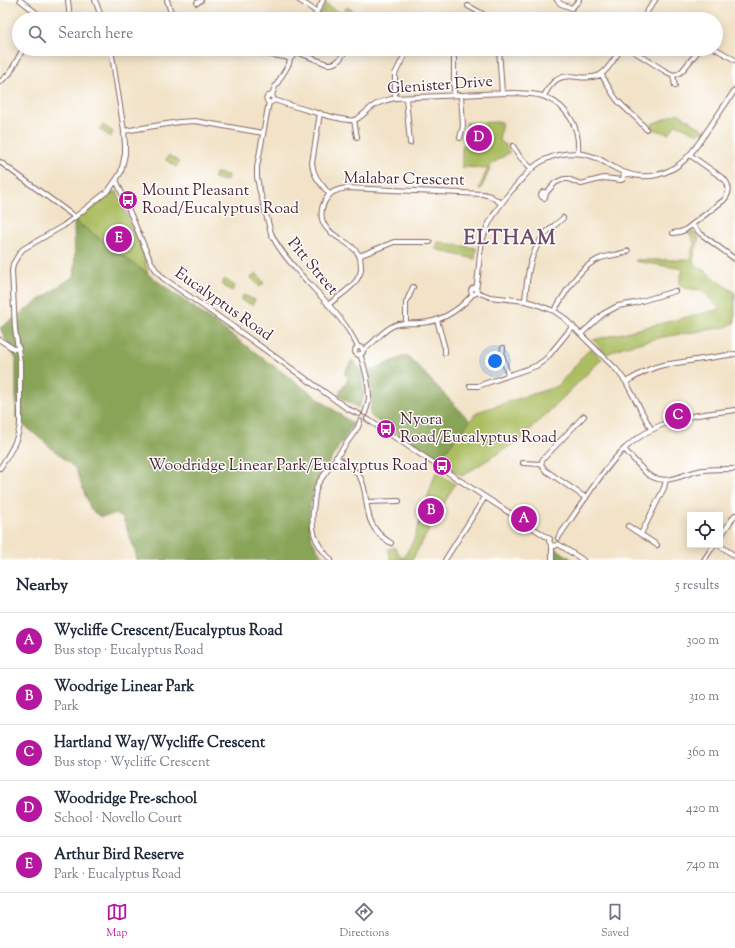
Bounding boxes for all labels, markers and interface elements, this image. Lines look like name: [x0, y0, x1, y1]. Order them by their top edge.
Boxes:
search box: [12, 12, 723, 56]
icon: search: [26, 23, 48, 45]
text: Search here: [58, 24, 133, 45]
street label: Glenister Drive: [386, 71, 494, 101]
pin: D: [466, 123, 492, 153]
street label: Malabar Crescent: [343, 167, 465, 193]
place label: Mount Pleasant Road/Eucalyptus Road: [142, 180, 299, 221]
bus stop icon: Mount Pleasant Road/Eucalyptus Road: [117, 189, 139, 211]
pin: E: [106, 224, 132, 254]
district label: ELTHAM: [464, 225, 556, 254]
street label: Pitt Street: [281, 233, 343, 301]
street label: Eucalyptus Road: [169, 263, 277, 347]
your location: [485, 351, 505, 371]
pin: C: [665, 401, 691, 431]
place label: Nyora Road/Eucalyptus Road: [400, 409, 557, 450]
bus stop icon: Nyora Road/Eucalyptus Road: [375, 418, 397, 440]
place label: Woodridge Linear Park/Eucalyptus Road: [148, 455, 428, 478]
bus stop icon: Woodridge Linear Park/Eucalyptus Road: [431, 455, 453, 477]
pin: B: [418, 496, 444, 526]
pin: A: [511, 504, 537, 534]
map controls: [687, 512, 723, 548]
button: locate: [687, 512, 723, 548]
text: Nearby: [16, 574, 68, 598]
text: 5 results: [675, 577, 719, 595]
text: Wycliffe Crescent/Eucalyptus Road: [54, 621, 283, 642]
text: A: [24, 632, 34, 650]
text: 300 m: [687, 632, 719, 650]
text: Bus stop · Eucalyptus Road: [54, 642, 204, 660]
text: Woodrige Linear Park: [54, 677, 194, 698]
text: B: [25, 688, 33, 706]
text: 310 m: [689, 688, 719, 706]
text: Park: [54, 698, 79, 716]
text: Hartland Way/Wycliffe Crescent: [54, 733, 265, 754]
text: C: [24, 744, 34, 762]
text: 360 m: [687, 744, 719, 762]
text: Bus stop · Wycliffe Crescent: [54, 754, 210, 772]
text: Woodridge Pre-school: [54, 789, 197, 810]
text: D: [24, 800, 34, 818]
text: 420 m: [686, 800, 719, 818]
text: School · Novello Court: [54, 810, 182, 828]
text: Arthur Bird Reserve: [54, 845, 184, 866]
text: E: [25, 856, 33, 874]
text: 740 m: [687, 856, 719, 874]
text: Park · Eucalyptus Road: [54, 866, 181, 884]
tab: Map: [106, 901, 128, 941]
tab: Directions: [340, 901, 389, 941]
tab: Saved: [601, 901, 629, 941]

